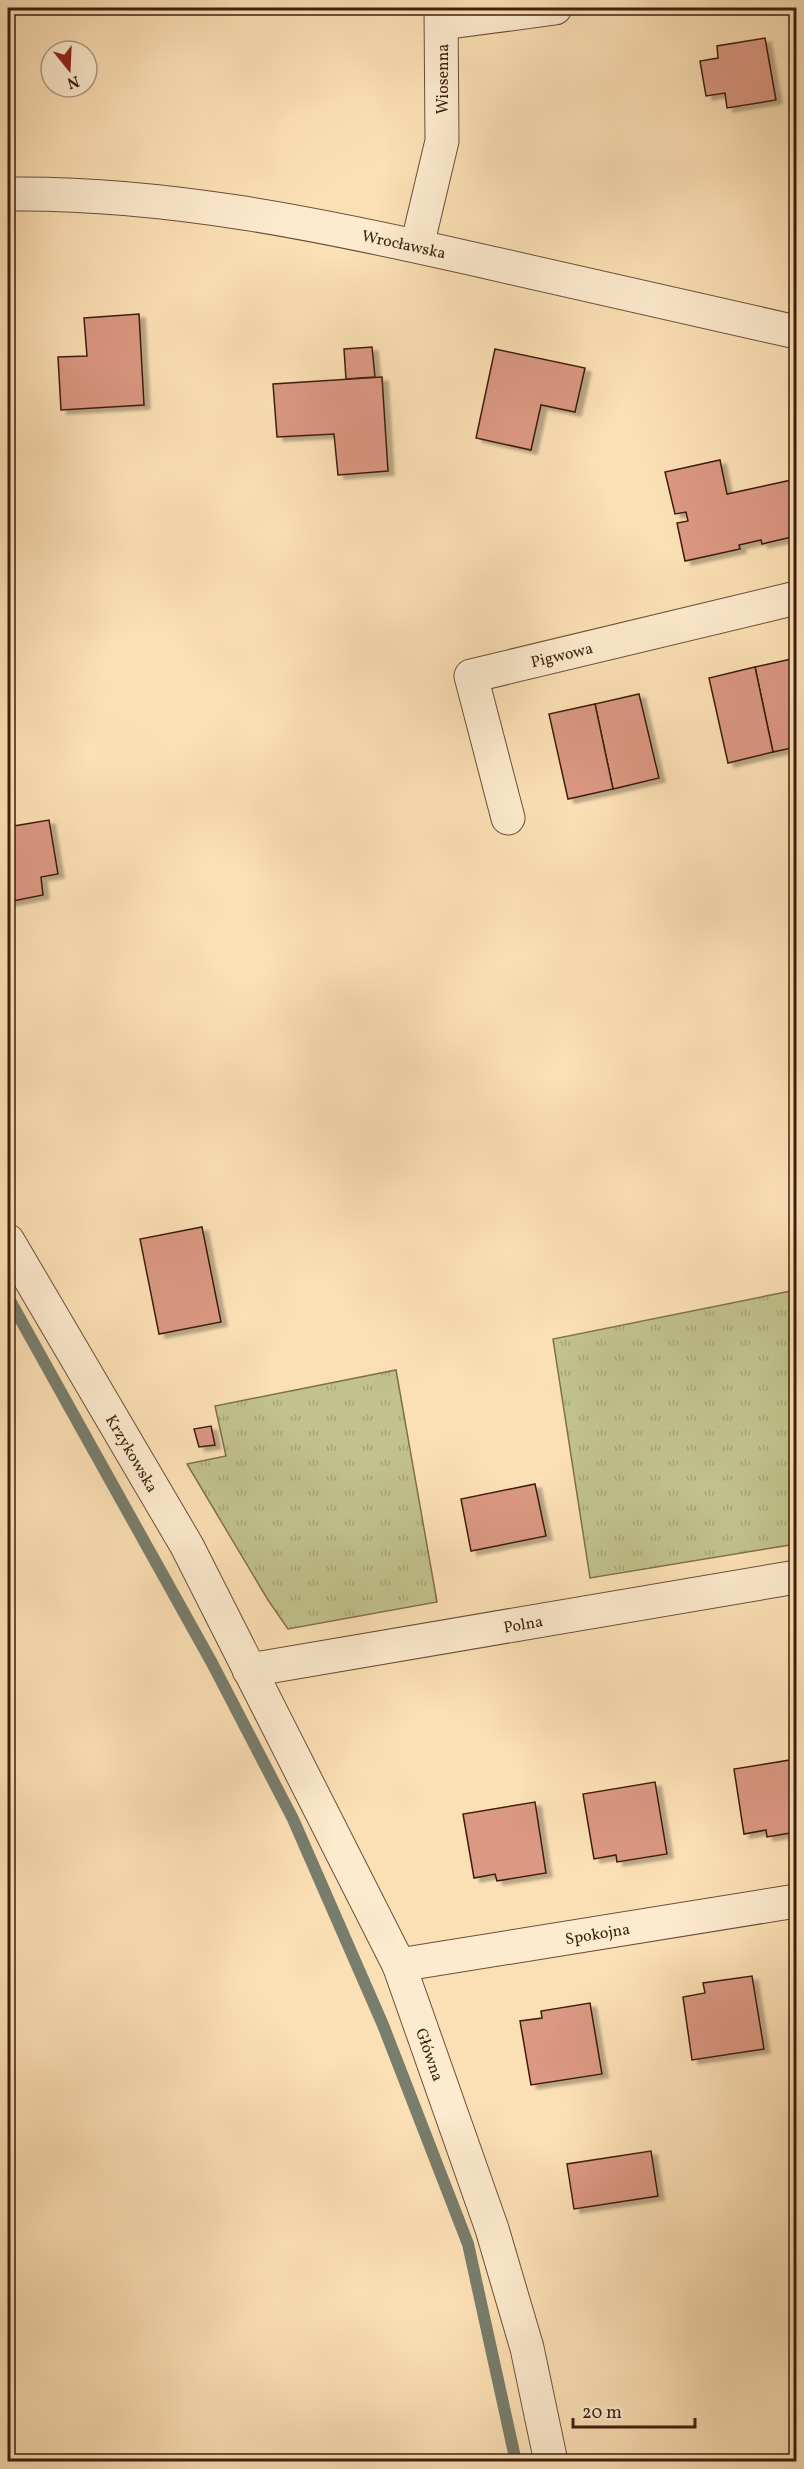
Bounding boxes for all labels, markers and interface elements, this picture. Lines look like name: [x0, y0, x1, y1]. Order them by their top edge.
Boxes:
north arrow: [39, 39, 99, 99]
street label: Wiosenna: [433, 44, 455, 114]
text: N: [64, 69, 82, 94]
street label: Wrocławska: [360, 226, 448, 265]
street label: Pigwowa: [529, 638, 596, 674]
street label: Krzykowska: [99, 1411, 162, 1497]
street label: Polna: [502, 1611, 545, 1640]
street label: Spokojna: [564, 1919, 632, 1951]
street label: Główna: [409, 2026, 448, 2085]
scale bar: [573, 2391, 694, 2429]
text: 20 m: [582, 2401, 622, 2426]

